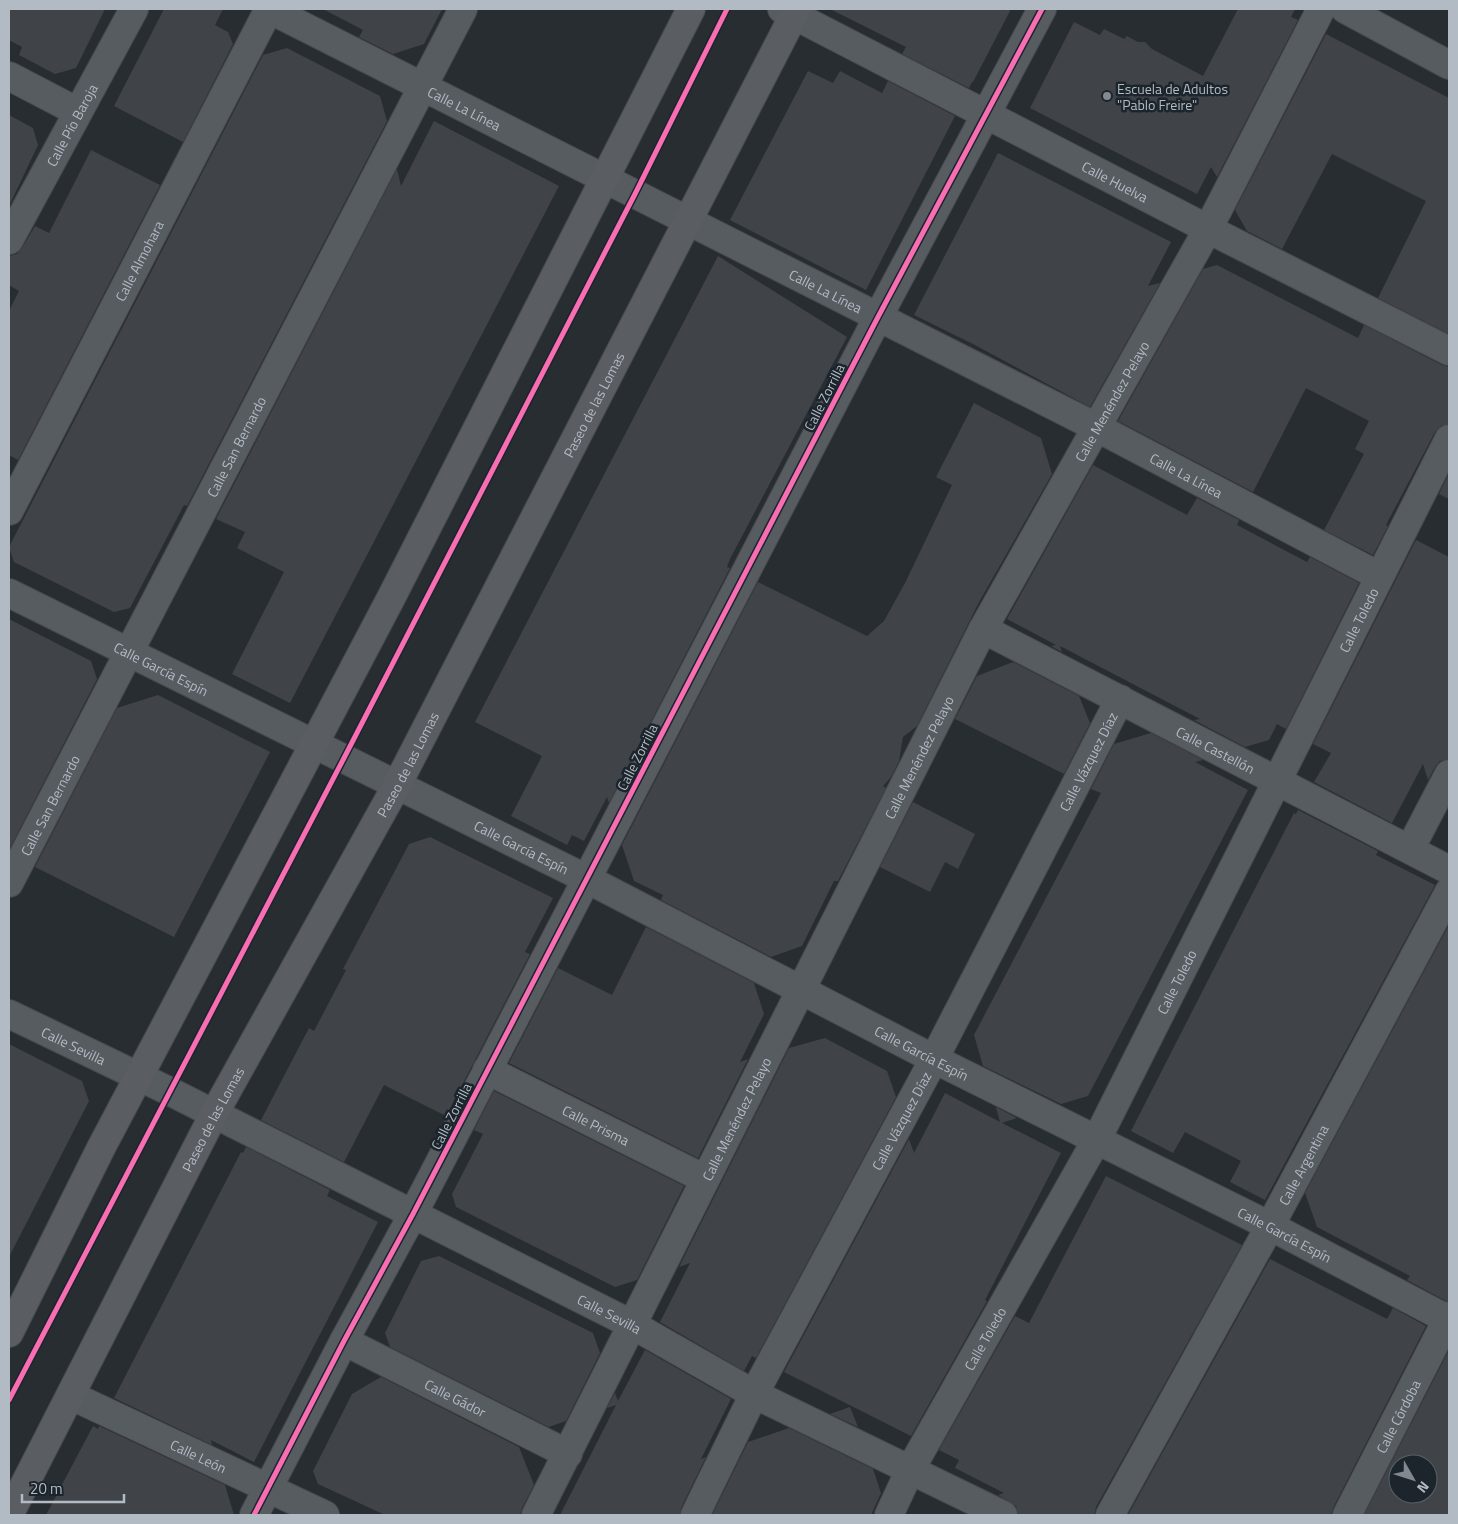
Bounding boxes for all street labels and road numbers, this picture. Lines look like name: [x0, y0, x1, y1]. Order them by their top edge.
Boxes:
street label: Calle Pío Baroja: [40, 80, 102, 170]
street label: Calle La Línea: [424, 80, 505, 135]
street label: Calle Huelva: [1078, 155, 1152, 207]
street label: Calle Almohara: [109, 217, 168, 305]
street label: Calle La Línea: [786, 263, 866, 318]
street label: Calle Menéndez Pelayo: [1069, 337, 1154, 465]
street label: Paseo de las Lomas: [557, 348, 629, 461]
street label: Calle Zorrilla: [798, 360, 850, 434]
street label: Calle San Bernardo: [201, 392, 271, 501]
street label: Calle La Línea: [1146, 447, 1227, 503]
street label: Calle Toledo: [1333, 584, 1383, 656]
street label: Calle García Espín: [110, 636, 212, 701]
street label: Calle Menéndez Pelayo: [878, 692, 958, 822]
street label: Paseo de las Lomas: [371, 708, 444, 821]
street label: Calle Vázquez Díaz: [1053, 708, 1122, 815]
street label: Calle Zorrilla: [611, 720, 663, 794]
street label: Calle Castellón: [1173, 720, 1259, 778]
street label: Calle San Bernardo: [15, 751, 84, 859]
street label: Calle García Espín: [471, 814, 573, 879]
street label: Calle Toledo: [1151, 946, 1201, 1018]
street label: Calle García Espín: [871, 1020, 973, 1085]
street label: Calle Sevilla: [38, 1021, 110, 1070]
street label: Calle Menéndez Pelayo: [696, 1053, 776, 1184]
street label: Paseo de las Lomas: [176, 1063, 249, 1175]
street label: Calle Vázquez Díaz: [866, 1067, 936, 1174]
street label: Calle Zorrilla: [425, 1079, 477, 1153]
street label: Calle Prisma: [559, 1099, 633, 1150]
street label: Calle Argentina: [1273, 1121, 1333, 1209]
street label: Calle García Espín: [1234, 1201, 1336, 1267]
street label: Calle Sevilla: [574, 1288, 645, 1338]
street label: Calle Toledo: [958, 1303, 1011, 1374]
street label: Calle Gádor: [421, 1373, 490, 1422]
street label: Calle Córdoba: [1370, 1376, 1425, 1457]
street label: Calle León: [167, 1433, 230, 1478]

